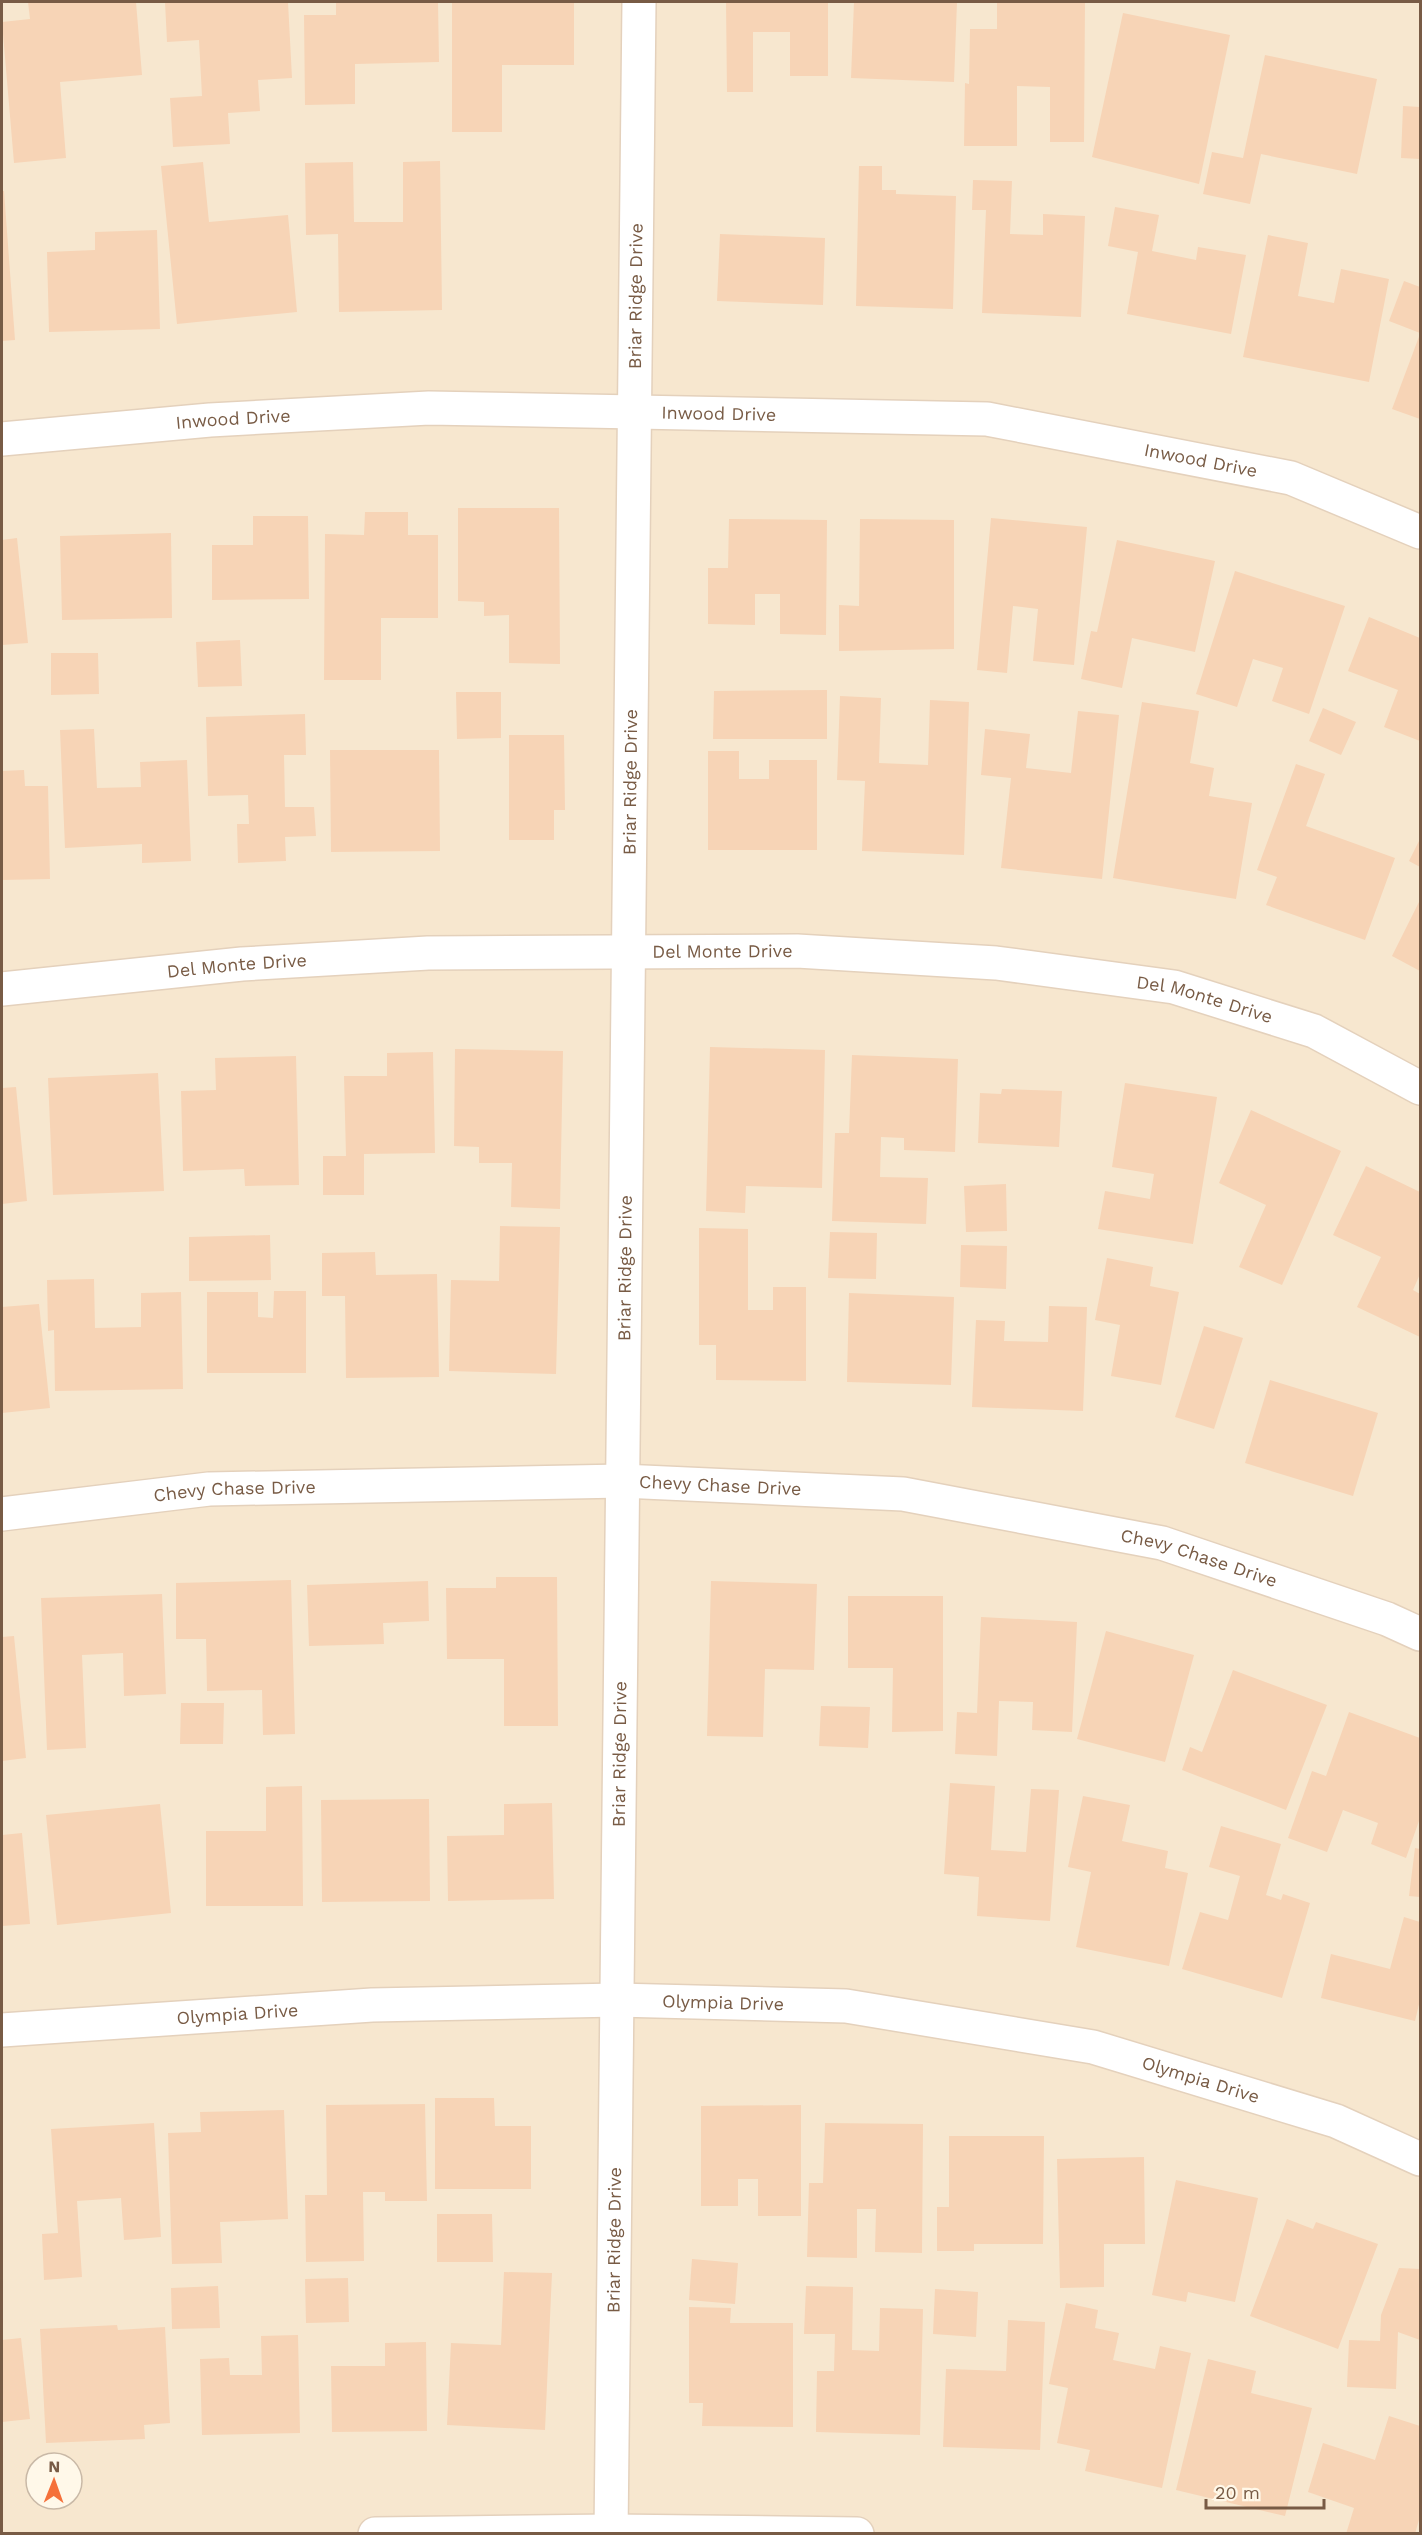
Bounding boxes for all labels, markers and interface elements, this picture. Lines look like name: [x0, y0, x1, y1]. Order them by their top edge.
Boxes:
street label: Briar Ridge Drive: [624, 223, 647, 369]
street label: Inwood Drive: [661, 402, 776, 425]
street label: Inwood Drive: [175, 405, 291, 433]
street label: Inwood Drive: [1142, 439, 1259, 481]
street label: Briar Ridge Drive: [619, 709, 641, 855]
street label: Del Monte Drive: [652, 940, 793, 962]
street label: Del Monte Drive: [166, 949, 307, 982]
street label: Del Monte Drive: [1135, 971, 1275, 1027]
street label: Briar Ridge Drive: [613, 1195, 636, 1341]
street label: Chevy Chase Drive: [639, 1471, 802, 1499]
street label: Chevy Chase Drive: [152, 1476, 316, 1506]
street label: Chevy Chase Drive: [1119, 1524, 1280, 1591]
street label: Briar Ridge Drive: [608, 1681, 630, 1827]
street label: Olympia Drive: [662, 1990, 784, 2014]
street label: Olympia Drive: [176, 1999, 299, 2028]
street label: Olympia Drive: [1140, 2052, 1262, 2107]
street label: Briar Ridge Drive: [602, 2167, 625, 2313]
north arrow: [24, 2451, 84, 2511]
text: N: [48, 2457, 60, 2476]
scale bar: [1206, 2472, 1324, 2510]
text: 20 m: [1215, 2482, 1260, 2503]

